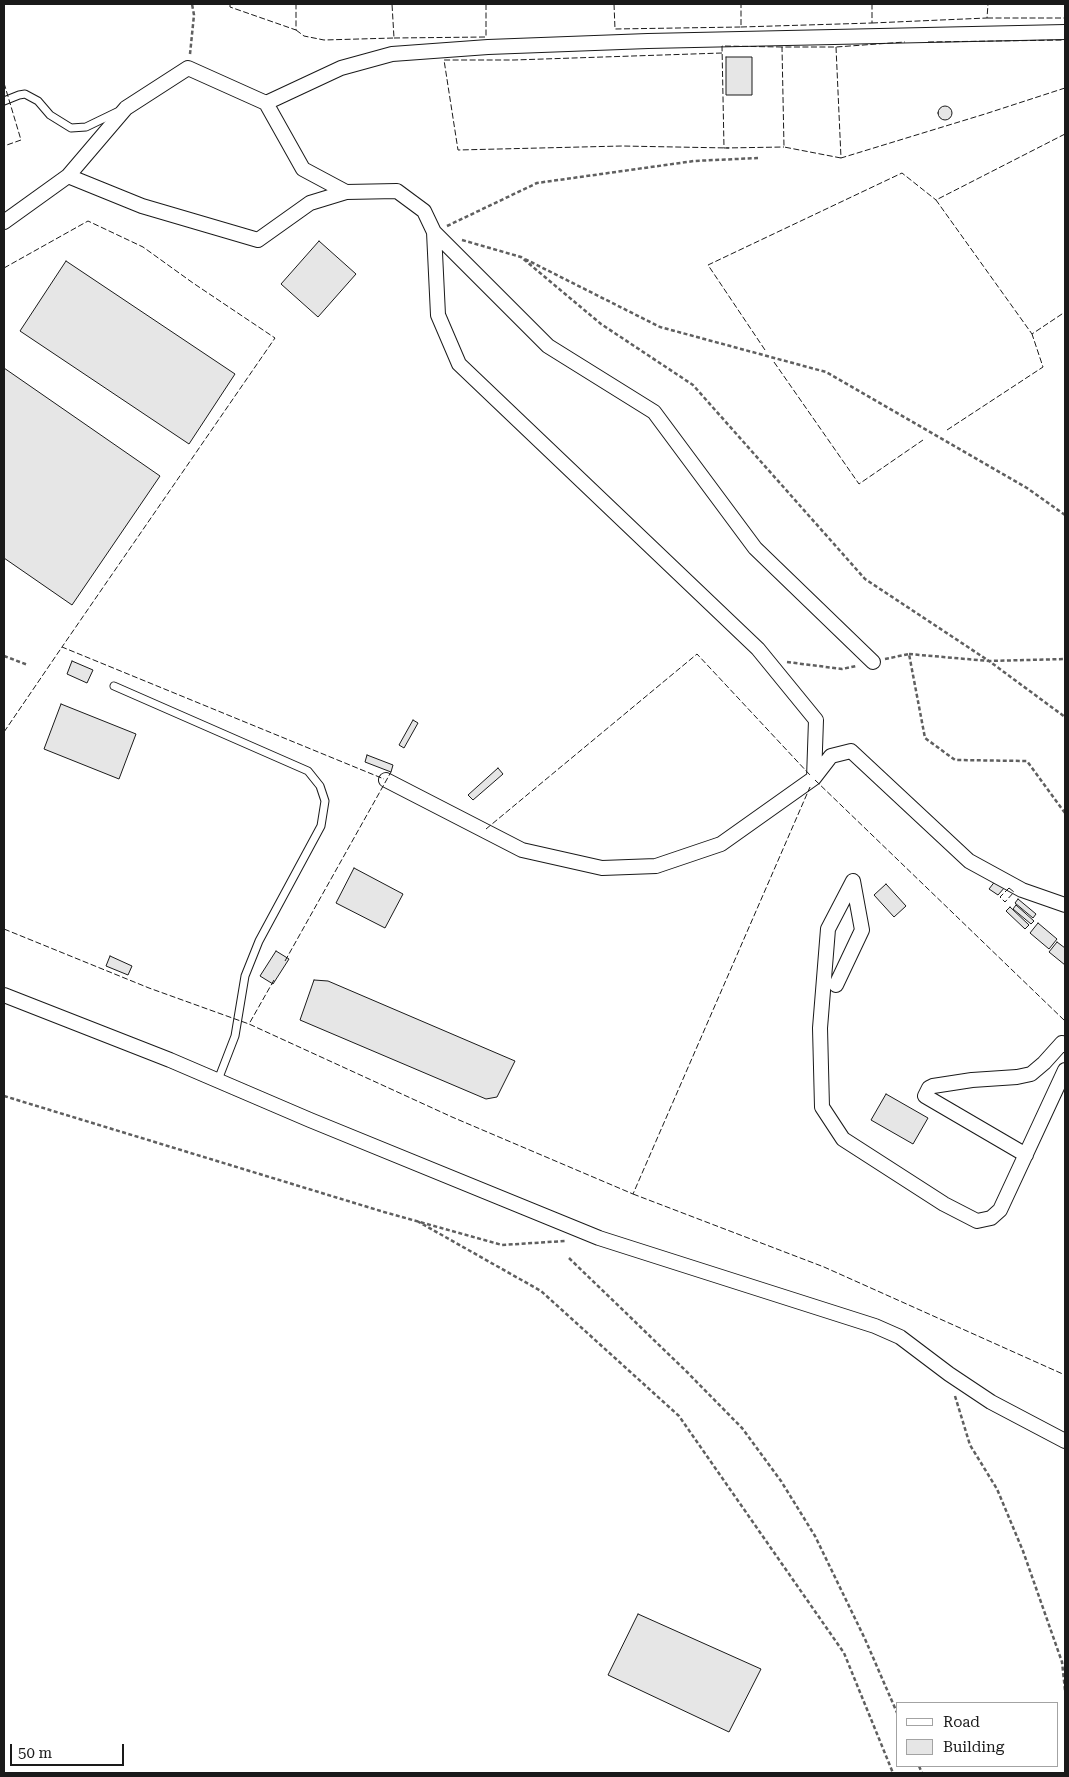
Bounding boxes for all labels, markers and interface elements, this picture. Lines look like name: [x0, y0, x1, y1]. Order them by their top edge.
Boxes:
legend: [896, 1702, 1059, 1767]
text: Road: [943, 1713, 980, 1731]
scale bar: [12, 1734, 126, 1766]
text: Building: [943, 1738, 1004, 1756]
text: 50 m: [18, 1744, 52, 1762]

